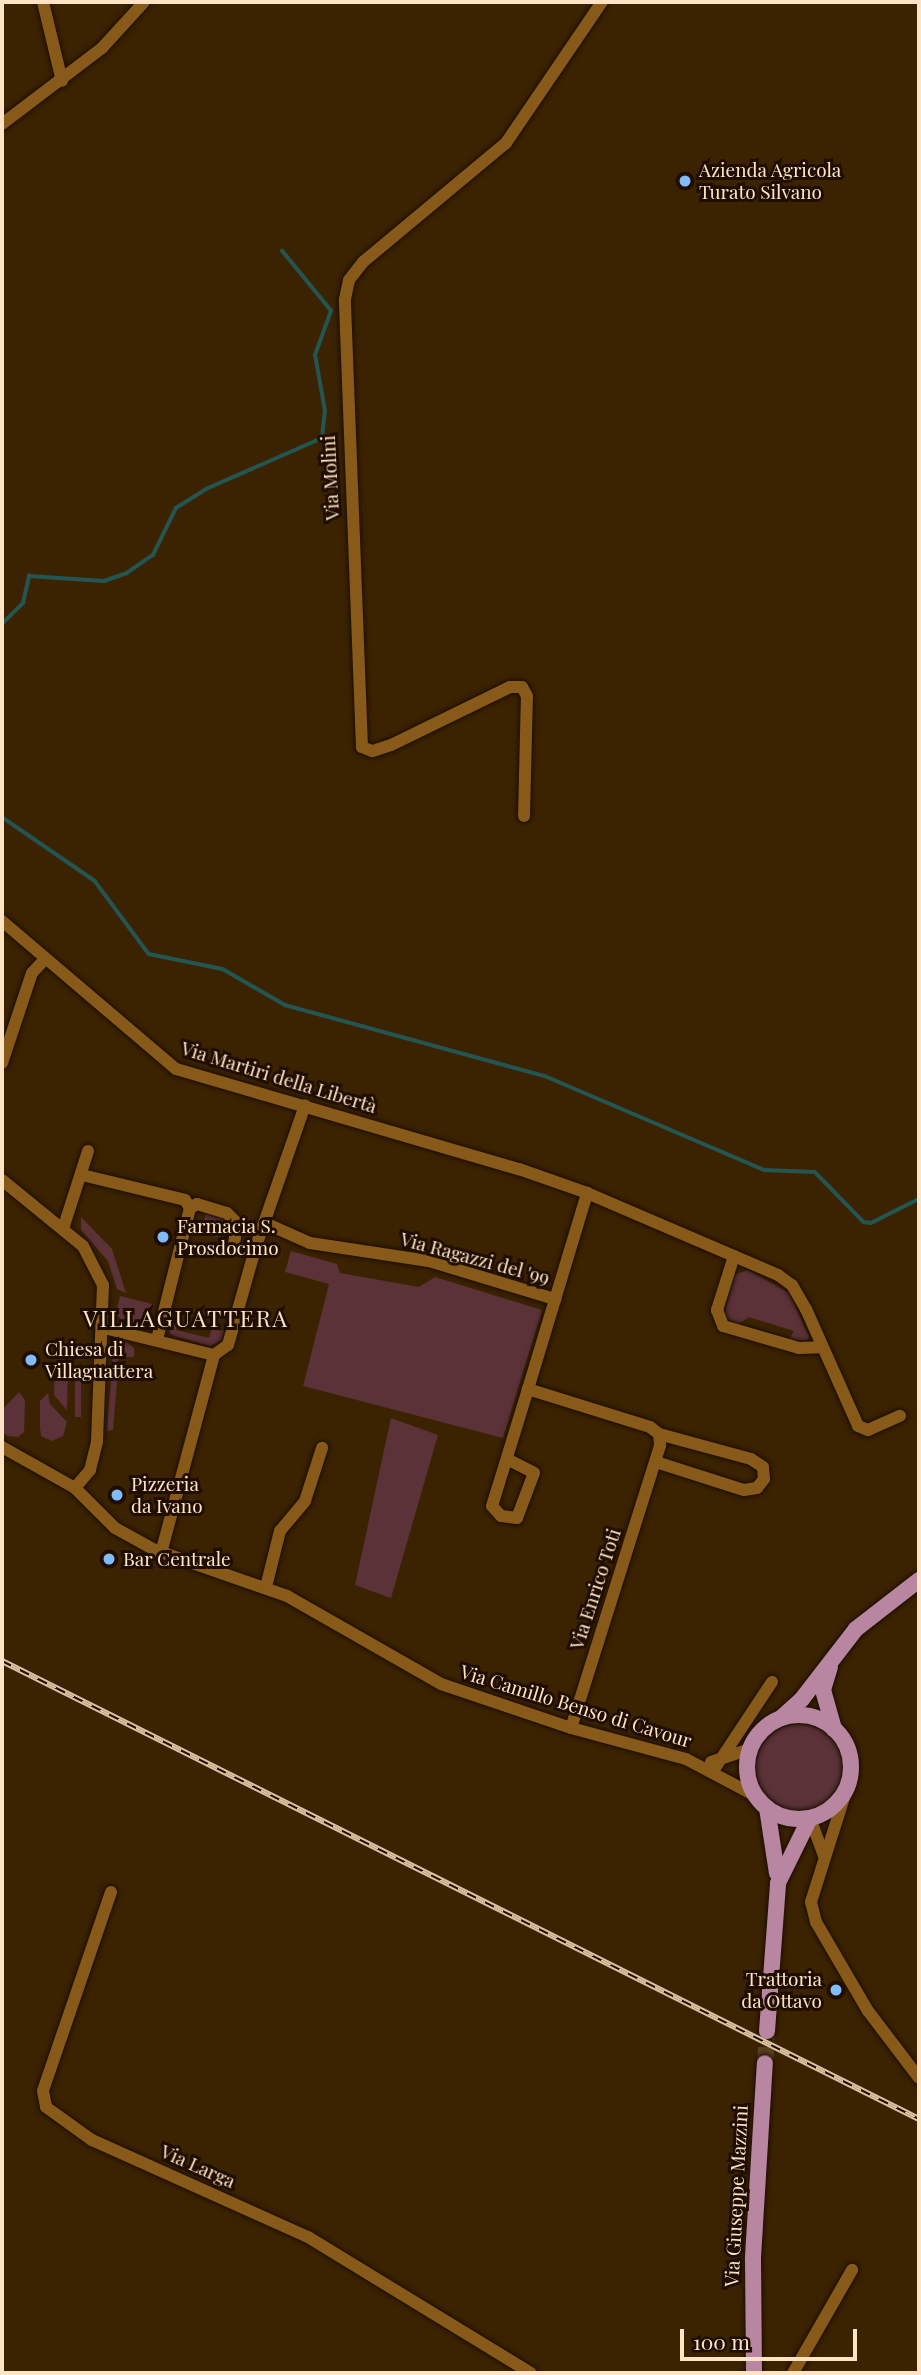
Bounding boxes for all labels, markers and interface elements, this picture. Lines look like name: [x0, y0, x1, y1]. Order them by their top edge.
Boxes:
place label: Azienda Agricola Turato Silvano: [699, 159, 842, 203]
marker: Azienda Agricola Turato Silvano: [677, 173, 693, 189]
street label: Via Molini: [316, 435, 344, 521]
street label: Via Martiri della Libertà: [178, 1036, 380, 1118]
place label: Farmacia S. Prosdocimo: [177, 1215, 279, 1259]
street label: Via Ragazzi del '99: [398, 1227, 552, 1289]
marker: Farmacia S. Prosdocimo: [155, 1229, 171, 1245]
district label: VILLAGUATTERA: [85, 1304, 287, 1332]
place label: Chiesa di Villaguattera: [45, 1338, 153, 1382]
marker: Chiesa di Villaguattera: [23, 1352, 39, 1368]
place label: Pizzeria da Ivano: [131, 1473, 203, 1517]
marker: Pizzeria da Ivano: [109, 1487, 125, 1503]
street label: Via Enrico Toti: [565, 1525, 625, 1653]
place label: Bar Centrale: [123, 1548, 231, 1570]
marker: Bar Centrale: [101, 1551, 117, 1567]
street label: Via Camillo Benso di Cavour: [457, 1660, 695, 1752]
place label: Trattoria da Ottavo: [741, 1968, 822, 2012]
marker: Trattoria da Ottavo: [828, 1982, 844, 1998]
street label: Via Giuseppe Mazzini: [720, 2104, 752, 2288]
street label: Via Larga: [157, 2139, 239, 2193]
scale bar: [683, 2316, 860, 2360]
text: 100 m: [693, 2327, 750, 2355]

